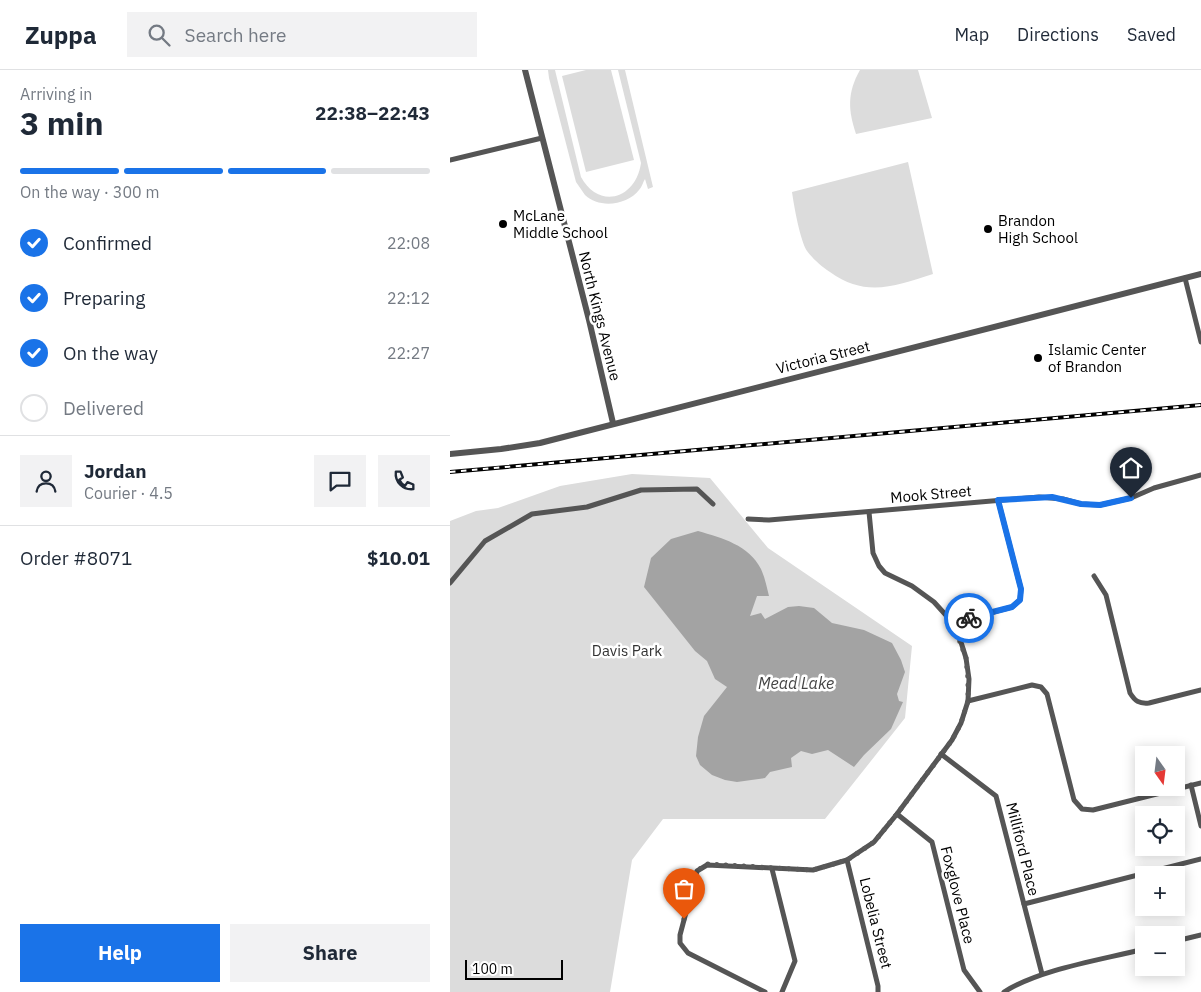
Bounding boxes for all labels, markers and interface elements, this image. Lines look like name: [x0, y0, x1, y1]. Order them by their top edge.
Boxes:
search box: [127, 12, 477, 57]
text: Zuppa: [25, 19, 97, 51]
icon: search: [145, 21, 173, 49]
text: Search here: [185, 23, 286, 47]
text: Map: [954, 23, 989, 46]
text: Directions: [1017, 23, 1099, 46]
text: Saved: [1127, 23, 1176, 46]
text: Arriving in: [20, 84, 92, 104]
text: 22:38–22:43: [315, 101, 430, 125]
text: 3 min: [20, 102, 104, 144]
text: On the way · 300 m: [20, 182, 159, 202]
place label: McLane Middle School: [513, 206, 608, 242]
place label: Brandon High School: [998, 211, 1078, 247]
marker: McLane Middle School: [497, 218, 509, 230]
marker: Brandon High School: [982, 223, 994, 235]
icon: check: [20, 229, 48, 257]
text: Confirmed: [63, 231, 152, 255]
text: 22:08: [387, 233, 430, 253]
street label: North Kings Avenue: [575, 249, 625, 383]
icon: check: [20, 284, 48, 312]
text: Preparing: [63, 286, 145, 310]
text: 22:12: [387, 288, 430, 308]
street label: Victoria Street: [774, 336, 872, 378]
icon: check: [20, 339, 48, 367]
place label: Islamic Center of Brandon: [1048, 340, 1147, 376]
text: On the way: [63, 341, 158, 365]
text: 22:27: [387, 343, 430, 363]
marker: Islamic Center of Brandon: [1032, 352, 1044, 364]
text: Delivered: [63, 396, 144, 420]
pin: [1110, 447, 1152, 498]
icon: home: [1117, 454, 1145, 482]
button: person: [20, 455, 72, 507]
button: chat: [314, 455, 366, 507]
button: phone: [378, 455, 430, 507]
text: Jordan: [84, 459, 147, 483]
street label: Mook Street: [890, 481, 972, 507]
text: Courier · 4.5: [84, 483, 173, 503]
text: Order #8071: [20, 546, 132, 570]
text: $10.01: [367, 546, 430, 570]
courier: [944, 593, 994, 643]
icon: bike: [955, 604, 983, 632]
park label: Davis Park: [592, 641, 662, 660]
water label: Mead Lake: [758, 673, 834, 693]
north arrow: [1135, 746, 1185, 796]
map controls: [1135, 746, 1185, 976]
street label: Milliford Place: [1002, 800, 1044, 898]
button: locate: [1135, 806, 1185, 856]
street label: Foxglove Place: [937, 844, 979, 946]
button: +: [1135, 866, 1185, 916]
pin: [663, 868, 705, 919]
icon: bag: [670, 875, 698, 903]
street label: Lobelia Street: [856, 875, 896, 971]
button: Help: [20, 924, 220, 982]
button: Share: [230, 924, 430, 982]
button: −: [1135, 926, 1185, 976]
scale bar: [465, 957, 562, 980]
text: 100 m: [472, 960, 513, 978]

